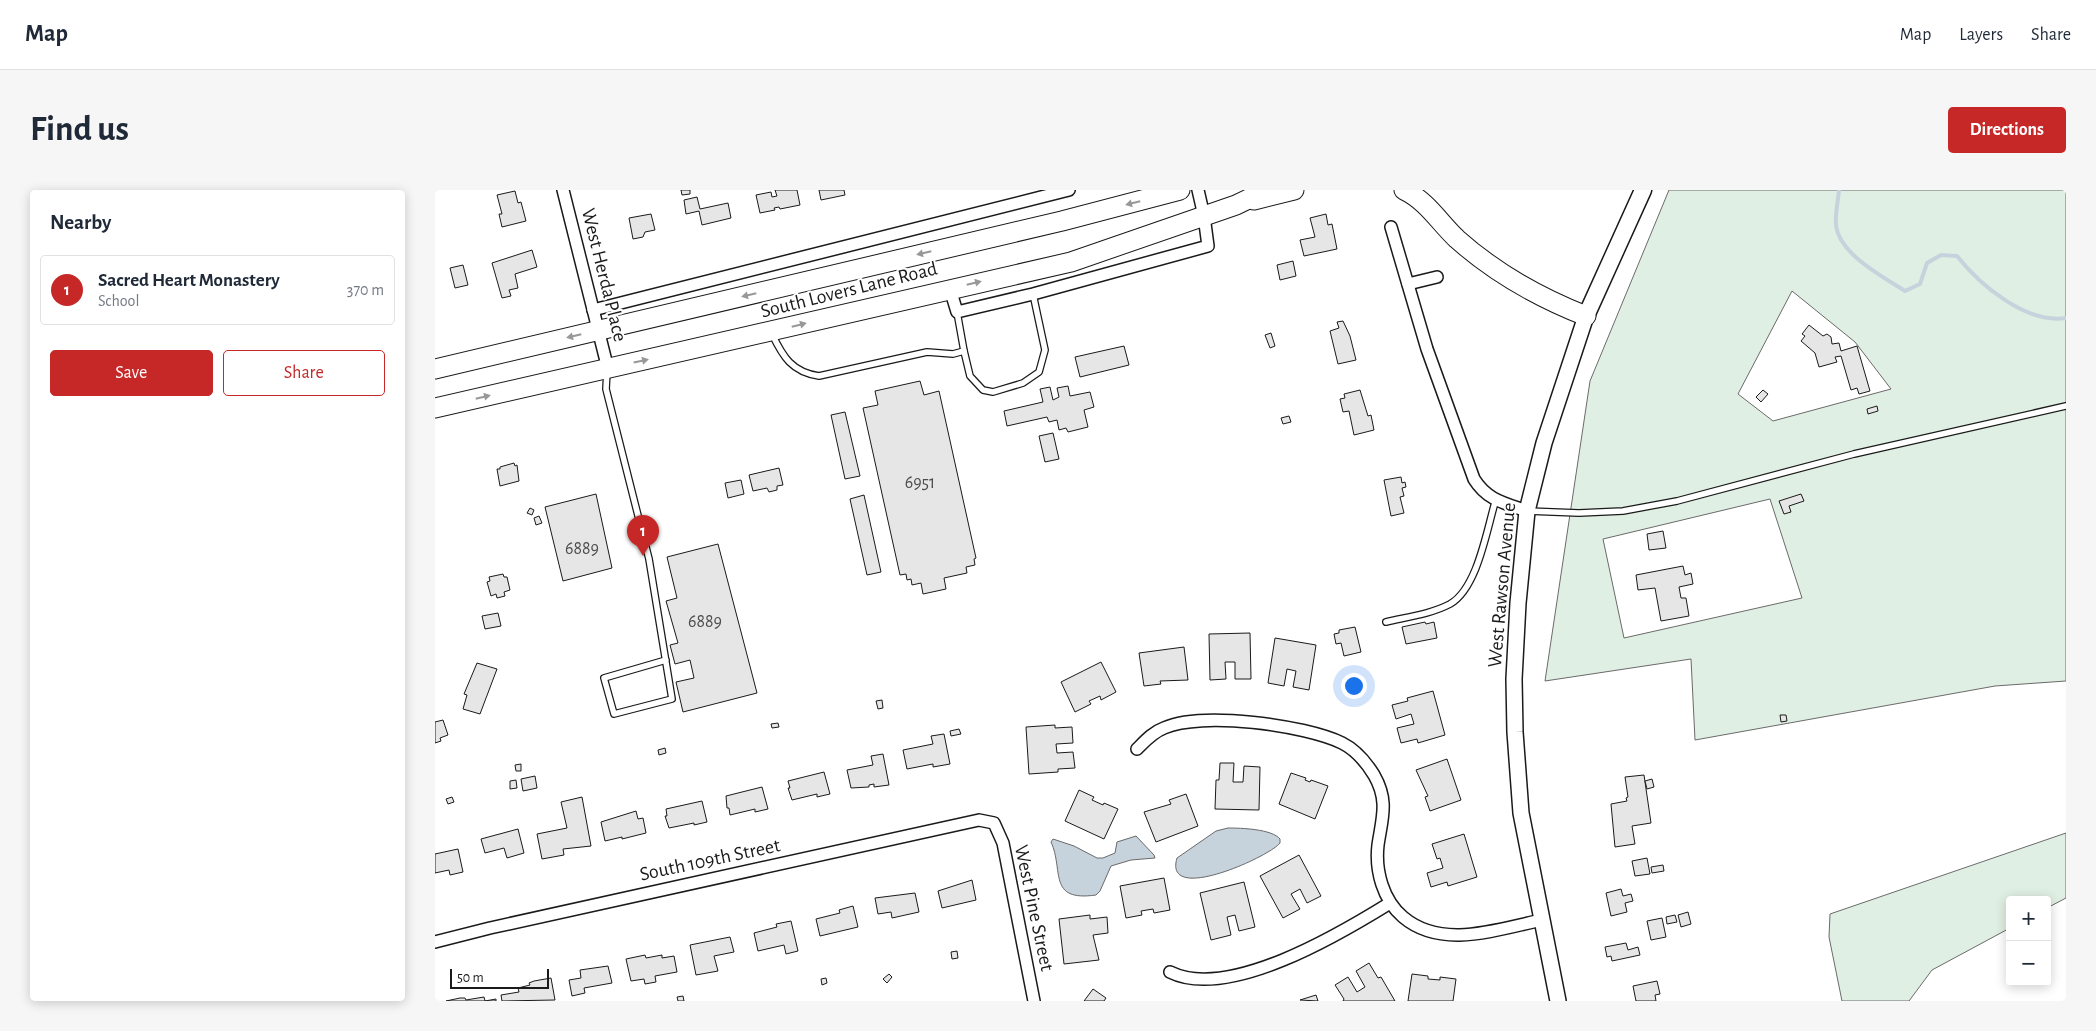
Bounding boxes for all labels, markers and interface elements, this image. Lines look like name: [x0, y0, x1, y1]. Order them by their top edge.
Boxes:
text: Map: [25, 22, 68, 46]
text: Map: [1900, 26, 1931, 44]
text: Layers: [1959, 26, 2003, 44]
text: Share: [2031, 26, 2071, 44]
button: Directions: [1948, 107, 2066, 153]
text: Find us: [30, 112, 129, 147]
one-way arrow: [1125, 199, 1141, 207]
street label: West Herda Place: [578, 206, 630, 344]
text: Nearby: [50, 212, 111, 233]
one-way arrow: [916, 249, 931, 257]
street label: South Lovers Lane Road: [759, 258, 939, 322]
text: Sacred Heart Monastery: [98, 271, 280, 290]
one-way arrow: [967, 279, 982, 287]
text: 1: [64, 282, 70, 298]
text: 370 m: [347, 282, 384, 298]
one-way arrow: [741, 291, 756, 299]
text: School: [98, 293, 139, 309]
one-way arrow: [792, 321, 807, 329]
one-way arrow: [566, 332, 581, 340]
button: Save: [50, 350, 213, 396]
button: Share: [223, 350, 385, 396]
one-way arrow: [633, 357, 648, 365]
one-way arrow: [475, 393, 490, 401]
house number: 6951: [905, 474, 935, 492]
street label: West Rawson Avenue: [1485, 502, 1519, 668]
pin: 1: [627, 515, 659, 556]
house number: 6889: [565, 540, 599, 558]
house number: 6889: [688, 613, 722, 631]
your location: [1341, 673, 1367, 699]
street label: South 109th Street: [638, 835, 783, 885]
street label: West Pine Street: [1011, 843, 1057, 973]
map controls: [2006, 896, 2051, 986]
button: +: [2006, 896, 2051, 941]
button: −: [2006, 941, 2051, 986]
scale bar: [450, 966, 549, 989]
text: 50 m: [457, 971, 484, 985]

